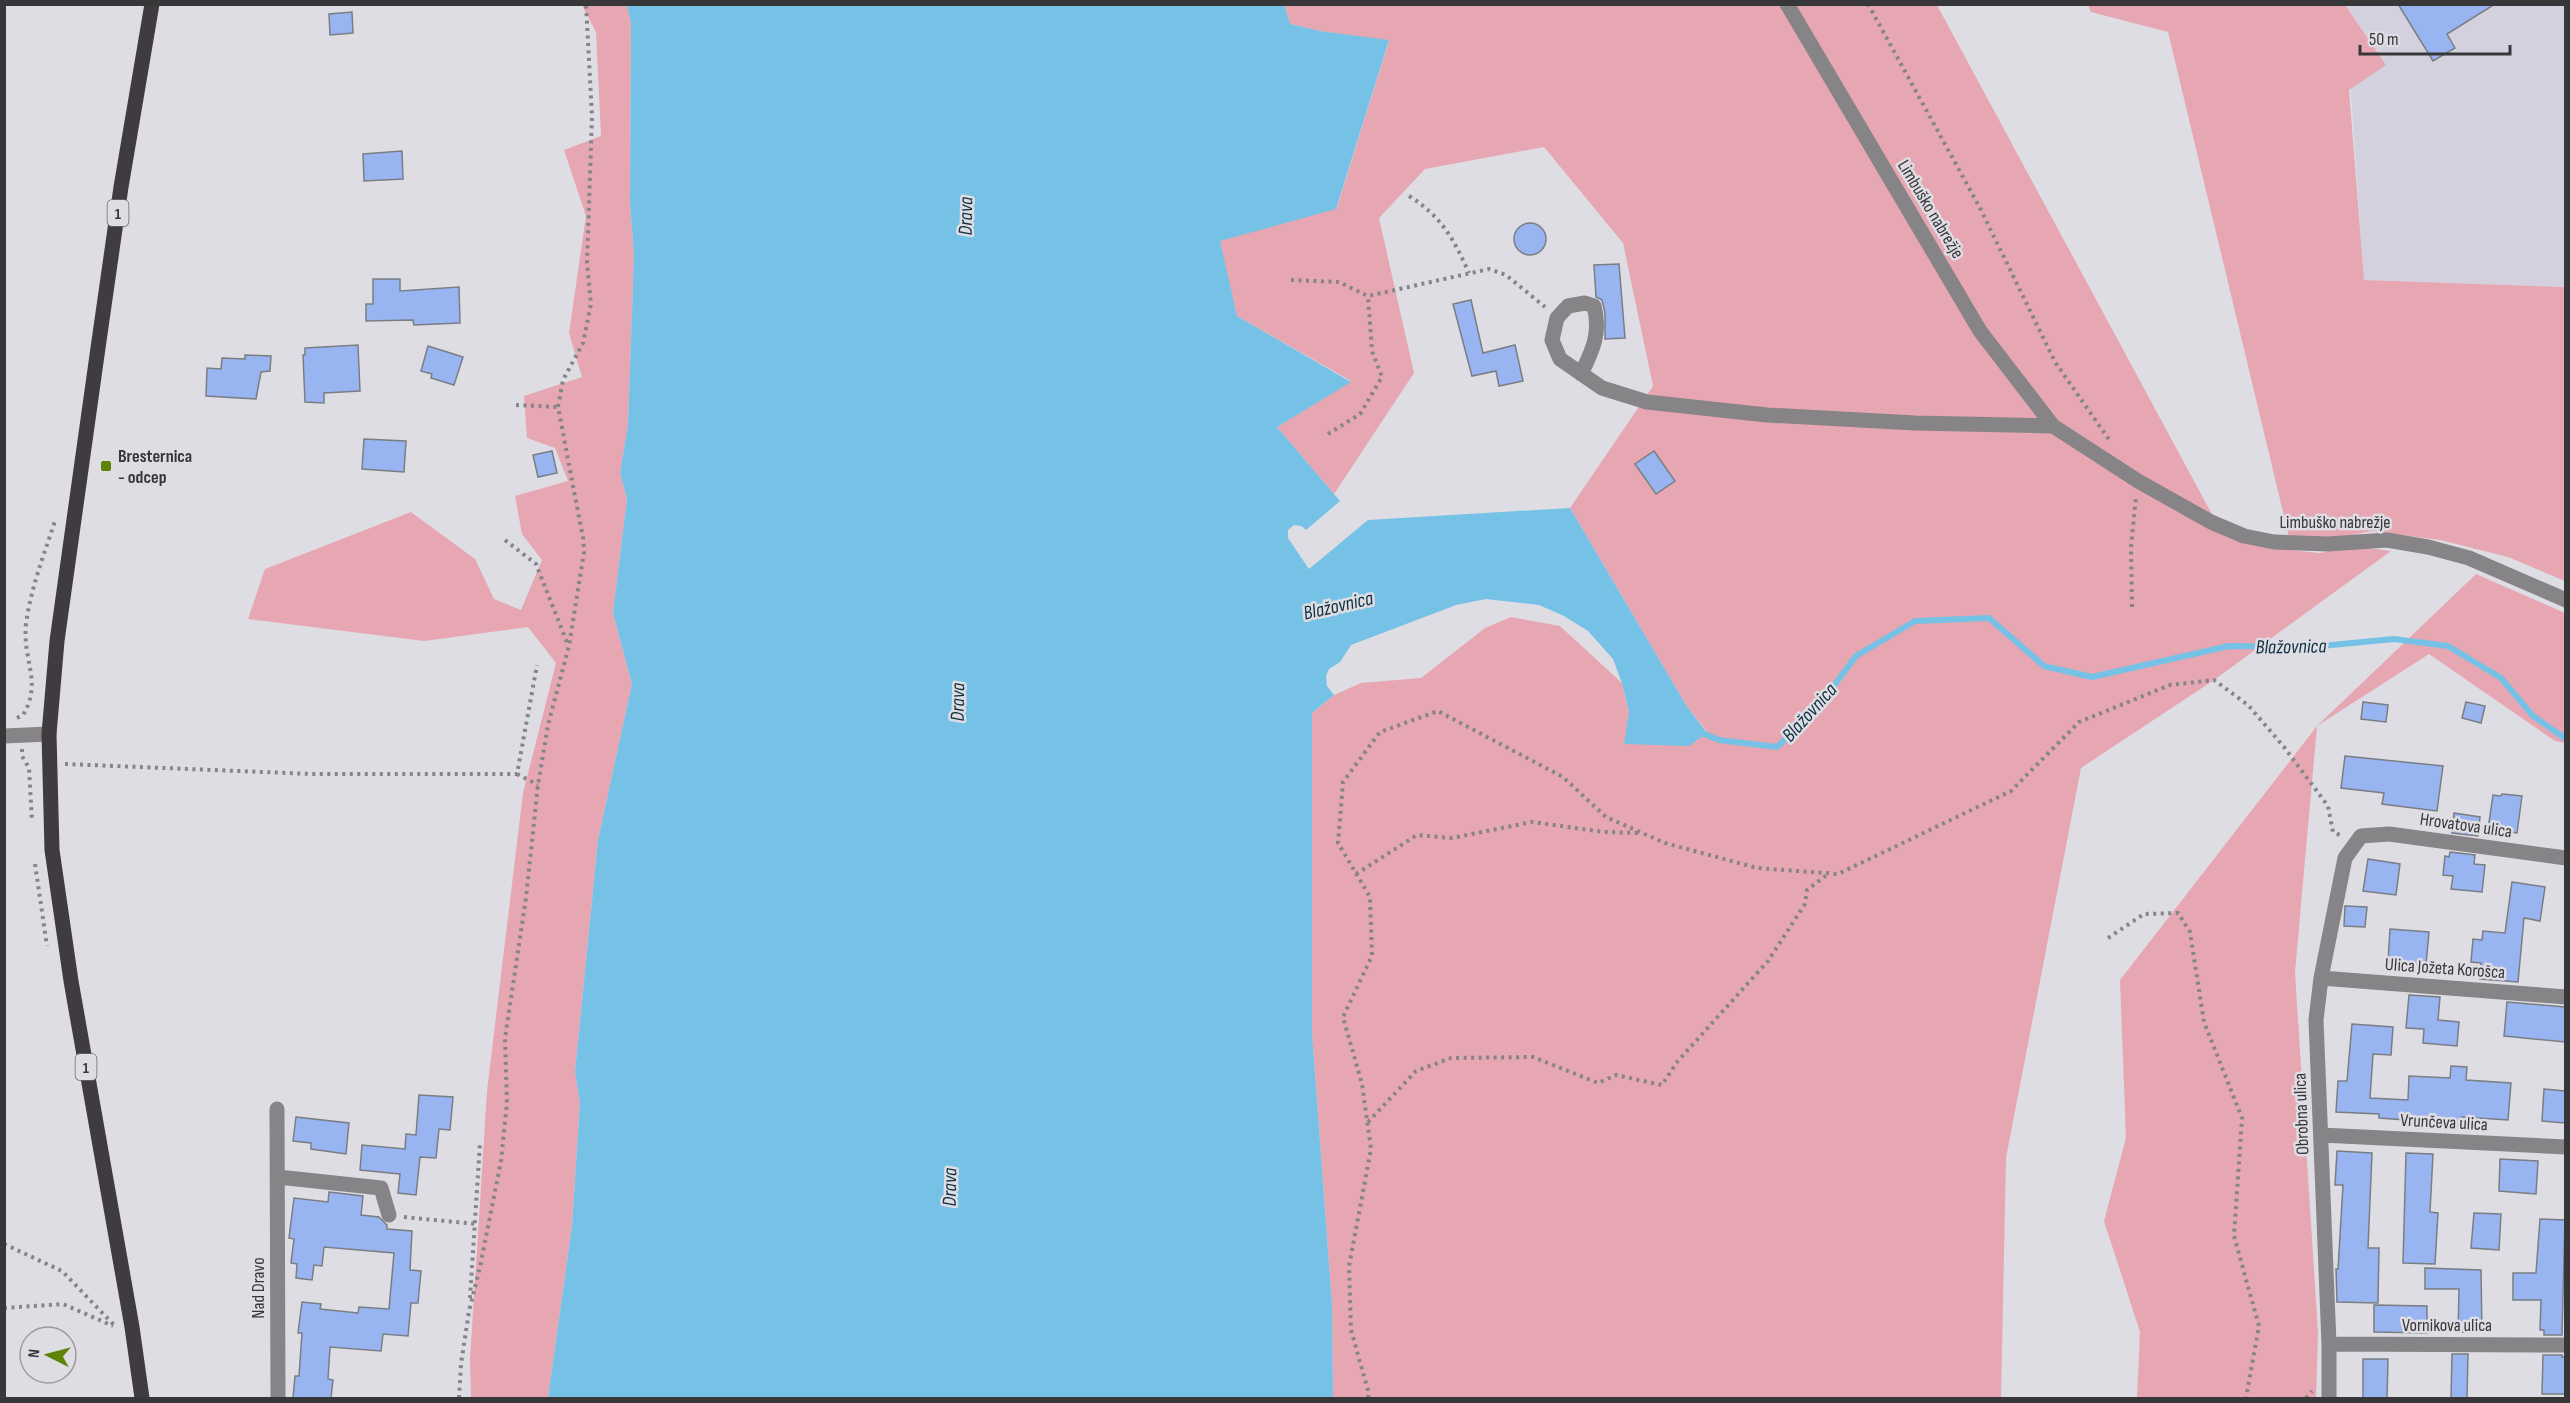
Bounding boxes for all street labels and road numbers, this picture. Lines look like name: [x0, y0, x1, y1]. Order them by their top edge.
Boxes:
street label: Limbuško nabrežje: [1893, 156, 1968, 262]
road number: 1: [108, 200, 128, 226]
street label: Limbuško nabrežje: [2279, 512, 2391, 533]
street label: Hrovatova ulica: [2419, 809, 2513, 842]
street label: Ulica Jožeta Korošca: [2384, 954, 2506, 983]
road number: 1: [76, 1054, 97, 1080]
street label: Obrobna ulica: [2290, 1072, 2313, 1155]
street label: Vrunčeva ulica: [2400, 1110, 2488, 1135]
street label: Nad Dravo: [248, 1257, 269, 1319]
street label: Vornikova ulica: [2402, 1315, 2492, 1336]

